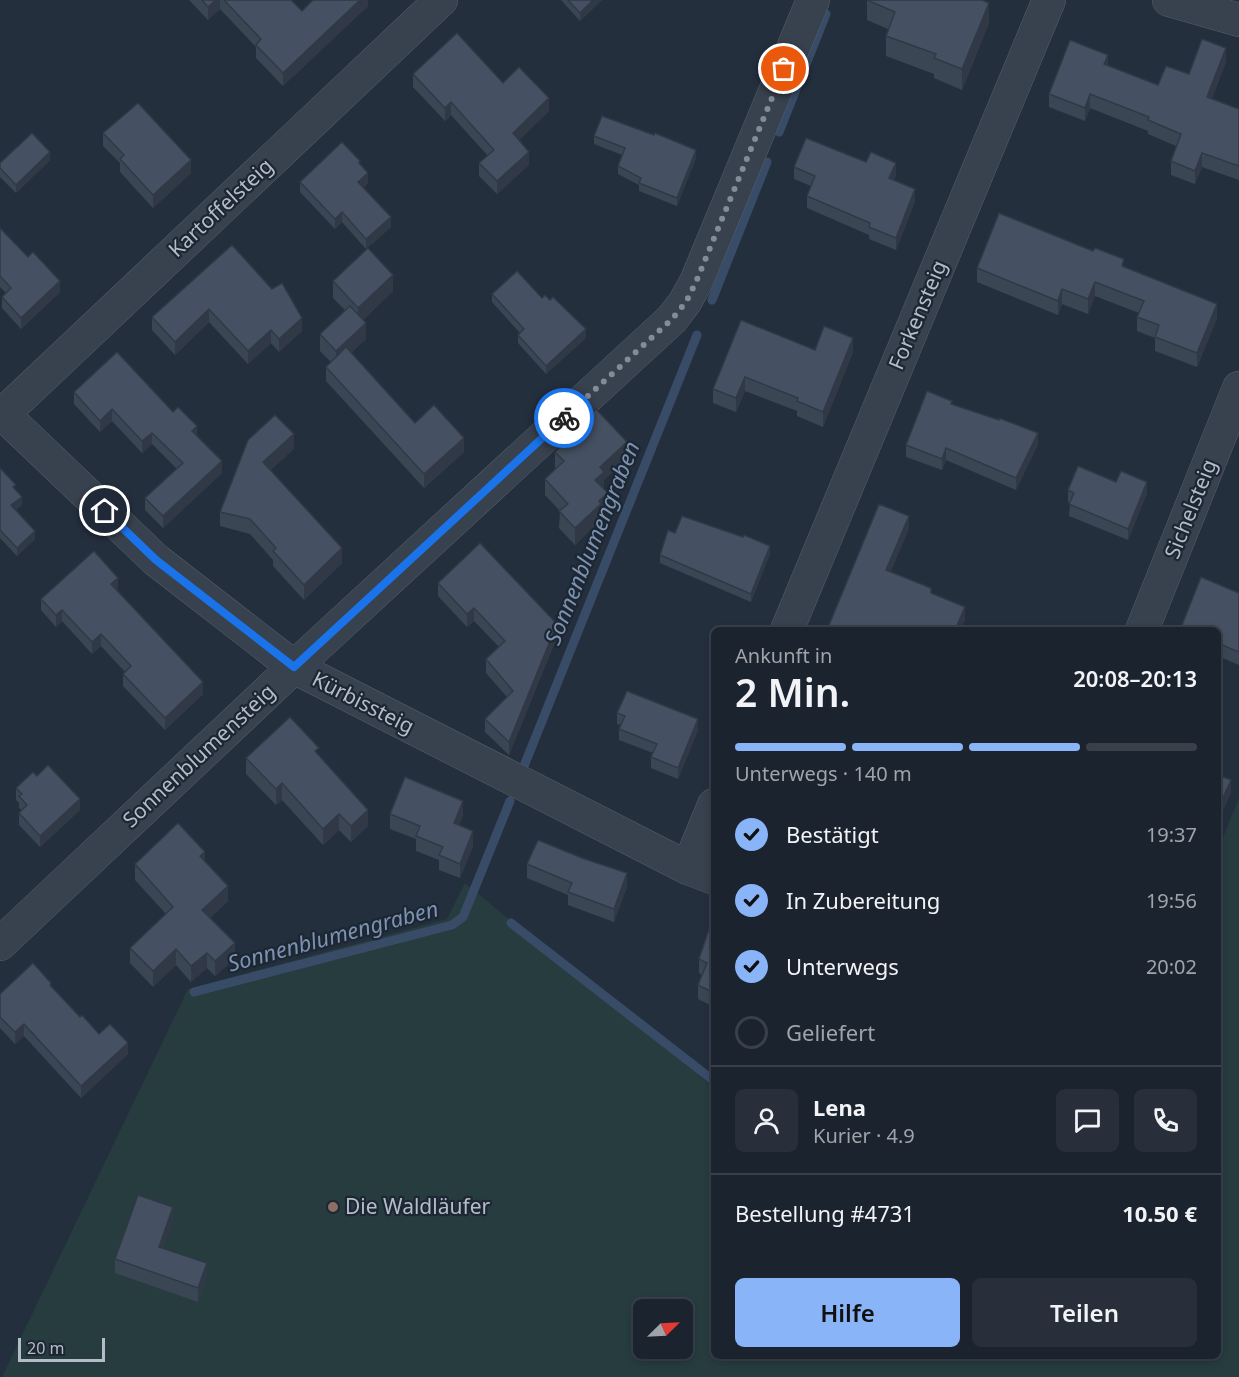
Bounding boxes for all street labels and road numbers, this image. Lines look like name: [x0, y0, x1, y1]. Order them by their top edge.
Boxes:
street label: Kartoffelsteig: [162, 152, 279, 263]
street label: Forkensteig: [882, 256, 953, 374]
street label: Sichelsteig: [1157, 455, 1223, 563]
street label: Kürbissteig: [308, 664, 419, 740]
street label: Sonnenblumensteig: [116, 677, 280, 833]

